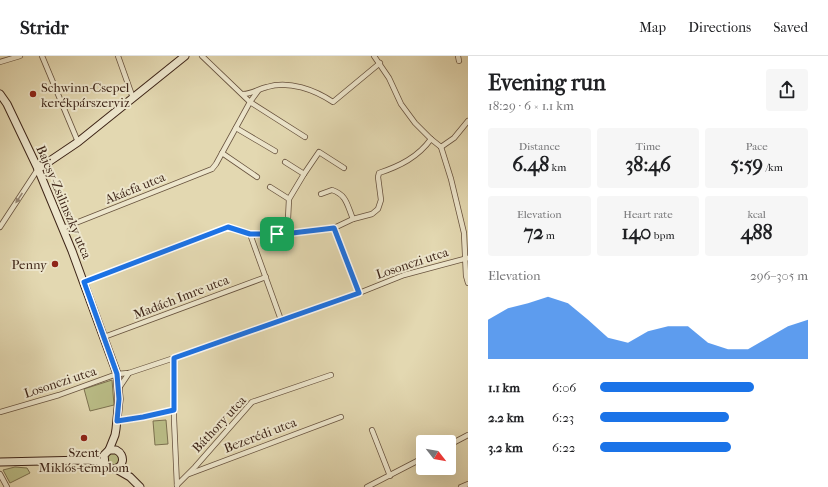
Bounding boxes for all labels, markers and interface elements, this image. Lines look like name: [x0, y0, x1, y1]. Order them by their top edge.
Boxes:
text: Stridr: [20, 17, 69, 39]
text: Map: [639, 19, 666, 36]
text: Directions: [688, 19, 751, 36]
text: Saved: [773, 19, 808, 36]
button: share: [766, 69, 808, 111]
text: Evening run: [488, 70, 606, 96]
place label: Schwinn-Csepel kerékpárszerviz: [41, 80, 130, 110]
marker: Schwinn-Csepel kerékpárszerviz: [28, 89, 38, 99]
text: 18:29 · 6 × 1.1 km: [488, 98, 574, 113]
text: Distance: [519, 140, 560, 153]
text: Time: [635, 140, 660, 153]
text: Pace: [746, 140, 768, 153]
street label: Bajcsy-Zsilinszky utca: [33, 143, 95, 262]
text: 6.48: [512, 153, 549, 176]
text: 38:46: [625, 153, 671, 176]
text: 5:59: [730, 153, 763, 176]
text: km: [549, 161, 566, 174]
text: /km: [763, 161, 783, 174]
street label: Akácfa utca: [102, 169, 168, 207]
one-way arrow: [15, 193, 23, 203]
text: Elevation: [517, 208, 562, 221]
text: Heart rate: [623, 208, 673, 221]
text: kcal: [747, 208, 766, 221]
pin: [260, 217, 294, 251]
text: 72: [524, 221, 544, 244]
text: 140: [621, 221, 651, 244]
text: 488: [741, 221, 773, 244]
icon: arrive: [266, 223, 288, 245]
text: m: [544, 229, 555, 242]
text: bpm: [651, 229, 675, 242]
street label: Losonczi utca: [374, 244, 451, 282]
place label: Penny: [11, 257, 48, 272]
marker: Penny: [50, 259, 60, 269]
text: Elevation: [488, 268, 541, 283]
text: 296–305 m: [750, 268, 808, 283]
street label: Madách Imre utca: [131, 272, 232, 322]
street label: Losonczi utca: [22, 363, 99, 401]
text: 1.1 km: [488, 380, 520, 395]
text: 6:06: [552, 380, 576, 395]
street label: Báthory utca: [189, 392, 250, 455]
text: 2.2 km: [488, 410, 524, 425]
text: 6:23: [552, 410, 574, 425]
street label: Bezerédi utca: [222, 414, 299, 456]
marker: Szent Miklós-templom: [79, 433, 89, 443]
north arrow: [416, 435, 456, 475]
map controls: [416, 435, 456, 475]
text: 3.2 km: [488, 440, 523, 455]
text: 6:22: [552, 440, 576, 455]
place label: Szent Miklós-templom: [39, 445, 129, 475]

